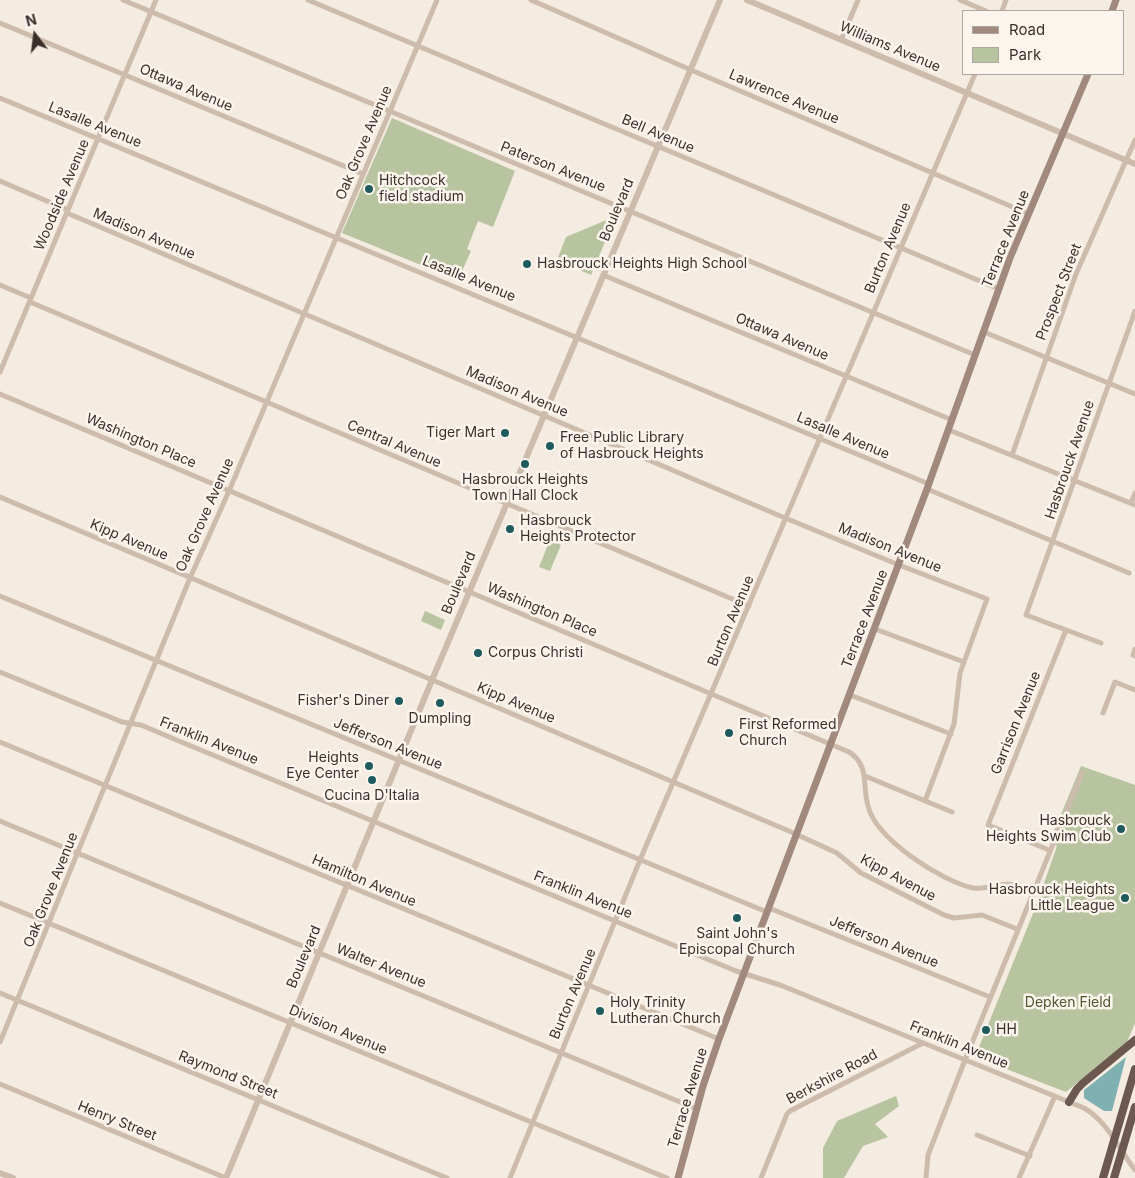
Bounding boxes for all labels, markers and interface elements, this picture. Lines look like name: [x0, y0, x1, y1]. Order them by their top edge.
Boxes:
north arrow: [10, 10, 60, 60]
text: N: [24, 10, 38, 30]
legend: [962, 10, 1125, 75]
street label: Williams Avenue: [837, 18, 943, 76]
text: Road: [1009, 20, 1045, 39]
text: Park: [1009, 45, 1041, 64]
street label: Ottawa Avenue: [137, 61, 235, 115]
street label: Lawrence Avenue: [726, 66, 842, 128]
street label: Oak Grove Avenue: [332, 83, 396, 203]
street label: Lasalle Avenue: [46, 99, 144, 151]
street label: Bell Avenue: [619, 111, 697, 157]
street label: Woodside Avenue: [31, 137, 93, 253]
street label: Paterson Avenue: [498, 138, 608, 196]
place label: Hitchcock field stadium: [379, 173, 464, 206]
street label: Boulevard: [596, 176, 638, 244]
marker: Hitchcock field stadium: [363, 183, 375, 195]
street label: Terrace Avenue: [979, 188, 1033, 290]
street label: Burton Avenue: [861, 200, 915, 296]
street label: Madison Avenue: [90, 205, 198, 263]
street label: Prospect Street: [1033, 241, 1085, 343]
street label: Lasalle Avenue: [420, 253, 518, 305]
place label: Hasbrouck Heights High School: [537, 256, 747, 272]
marker: Hasbrouck Heights High School: [521, 258, 533, 270]
street label: Ottawa Avenue: [733, 310, 831, 364]
street label: Madison Avenue: [463, 363, 571, 421]
street label: Hasbrouck Avenue: [1042, 398, 1098, 522]
street label: Lasalle Avenue: [794, 409, 892, 463]
street label: Washington Place: [83, 410, 199, 472]
street label: Central Avenue: [344, 417, 444, 471]
place label: Tiger Mart: [426, 425, 495, 441]
marker: Tiger Mart: [499, 427, 511, 439]
place label: Free Public Library of Hasbrouck Heights: [560, 430, 704, 462]
marker: Free Public Library of Hasbrouck Heights: [544, 440, 556, 452]
street label: Oak Grove Avenue: [172, 456, 238, 574]
marker: Hasbrouck Heights Town Hall Clock: [519, 458, 531, 470]
place label: Hasbrouck Heights Town Hall Clock: [462, 472, 588, 504]
place label: Hasbrouck Heights Protector: [520, 513, 636, 546]
street label: Kipp Avenue: [87, 516, 171, 564]
street label: Madison Avenue: [836, 520, 944, 576]
marker: Hasbrouck Heights Protector: [504, 523, 516, 535]
street label: Boulevard: [438, 549, 480, 617]
street label: Terrace Avenue: [839, 567, 891, 671]
street label: Burton Avenue: [704, 573, 758, 669]
street label: Washington Place: [484, 579, 600, 641]
place label: Corpus Christi: [488, 645, 583, 661]
marker: Corpus Christi: [472, 647, 484, 659]
street label: Garrison Avenue: [988, 669, 1044, 777]
street label: Kipp Avenue: [474, 679, 558, 727]
place label: Fisher's Diner: [298, 693, 389, 709]
marker: Fisher's Diner: [393, 695, 405, 707]
marker: Dumpling: [434, 697, 446, 709]
place label: Dumpling: [409, 711, 471, 727]
street label: Franklin Avenue: [157, 714, 261, 768]
street label: Jefferson Avenue: [331, 714, 445, 774]
place label: First Reformed Church: [739, 717, 836, 750]
marker: First Reformed Church: [723, 727, 735, 739]
place label: Heights Eye Center: [286, 750, 359, 782]
marker: Heights Eye Center: [363, 760, 375, 772]
marker: Cucina D'Italia: [366, 774, 378, 786]
place label: Cucina D'Italia: [324, 788, 420, 804]
place label: Hasbrouck Heights Swim Club: [986, 813, 1111, 846]
marker: Hasbrouck Heights Swim Club: [1115, 823, 1127, 835]
street label: Oak Grove Avenue: [20, 830, 82, 950]
street label: Hamilton Avenue: [309, 851, 419, 911]
street label: Kipp Avenue: [857, 851, 939, 905]
street label: Franklin Avenue: [531, 868, 635, 922]
place label: Hasbrouck Heights Little League: [989, 882, 1115, 914]
marker: Hasbrouck Heights Little League: [1119, 892, 1131, 904]
marker: Saint John's Episcopal Church: [731, 912, 743, 924]
street label: Jefferson Avenue: [827, 912, 941, 972]
street label: Boulevard: [283, 923, 325, 991]
place label: Saint John's Episcopal Church: [679, 926, 795, 959]
street label: Walter Avenue: [334, 940, 428, 992]
street label: Burton Avenue: [546, 946, 600, 1042]
place label: Holy Trinity Lutheran Church: [610, 995, 721, 1028]
park label: Depken Field: [1025, 995, 1111, 1011]
street label: Division Avenue: [286, 1002, 390, 1058]
marker: Holy Trinity Lutheran Church: [594, 1005, 606, 1017]
street label: Franklin Avenue: [907, 1018, 1011, 1072]
place label: HH: [996, 1022, 1017, 1038]
marker: HH: [980, 1024, 992, 1036]
street label: Terrace Avenue: [665, 1046, 711, 1150]
street label: Berkshire Road: [784, 1046, 880, 1108]
street label: Raymond Street: [176, 1047, 280, 1103]
street label: Henry Street: [75, 1098, 159, 1144]

